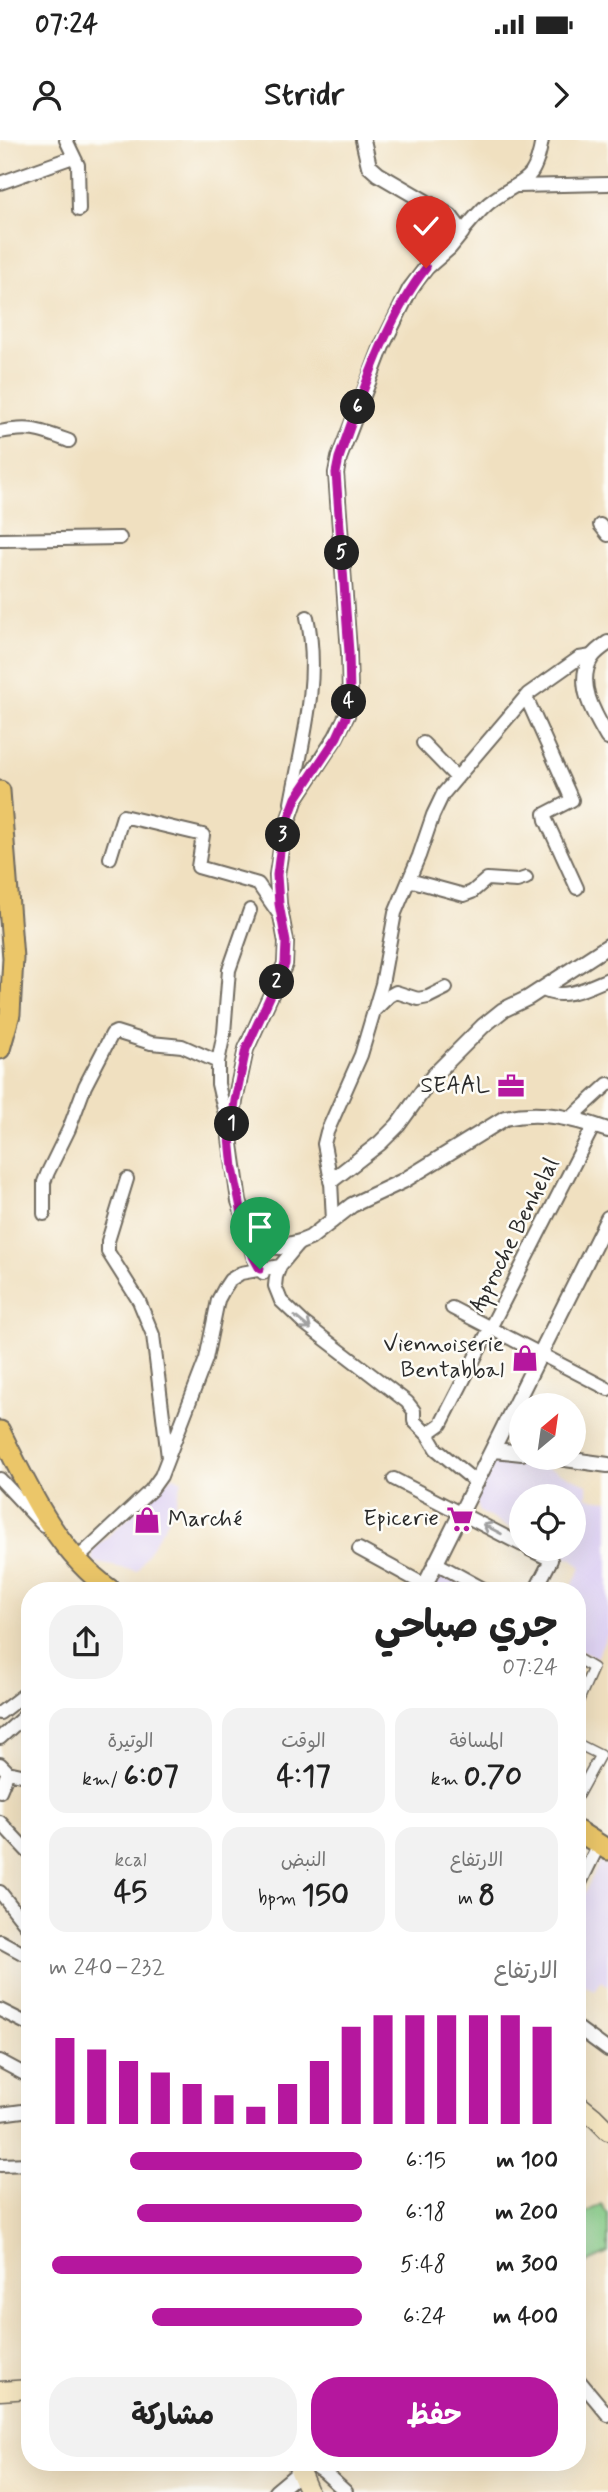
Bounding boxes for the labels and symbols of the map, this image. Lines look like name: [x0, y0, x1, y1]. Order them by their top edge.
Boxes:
pin: [396, 196, 456, 268]
pin: 6: [340, 390, 376, 424]
pin: 5: [324, 536, 360, 570]
pin: 4: [332, 684, 366, 720]
pin: 3: [266, 818, 300, 852]
pin: 2: [260, 964, 294, 1000]
place label: SEAAL: [420, 1071, 490, 1101]
office icon: SEAAL: [496, 1071, 526, 1101]
pin: 1: [215, 1107, 250, 1142]
street label: Approche Benhelal: [463, 1153, 568, 1318]
pin: [230, 1197, 290, 1269]
one-way arrow: [294, 1315, 312, 1330]
place label: Viennoiserie Bentabbal: [383, 1330, 504, 1386]
shop icon: Viennoiserie Bentabbal: [510, 1343, 540, 1373]
north arrow: [509, 1393, 586, 1470]
place label: Epicerie: [363, 1504, 439, 1534]
supermarket icon: Epicerie: [445, 1504, 475, 1534]
shop icon: Marché: [132, 1505, 162, 1535]
place label: Marché: [168, 1505, 242, 1535]
one-way arrow: [482, 1522, 503, 1536]

